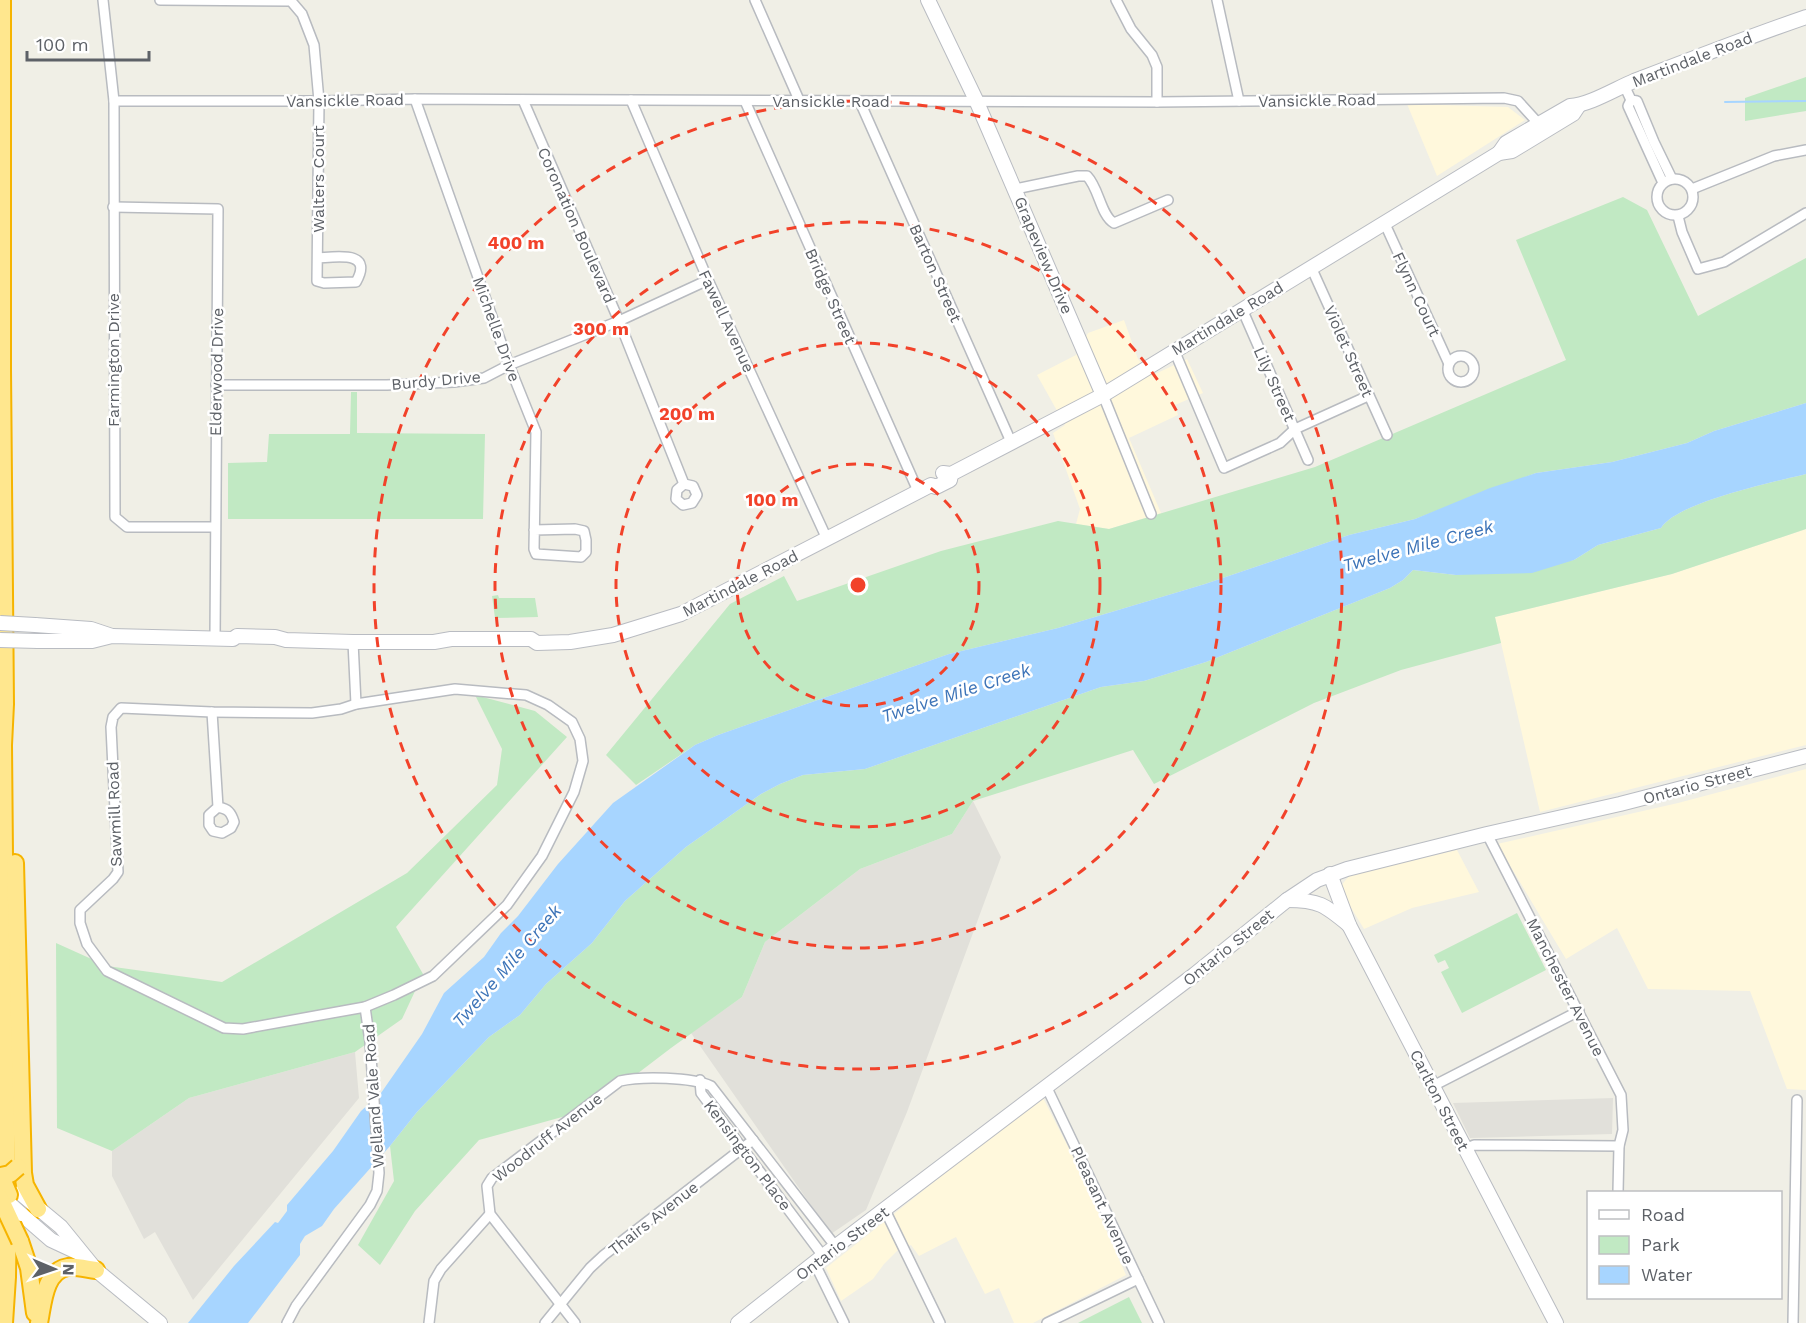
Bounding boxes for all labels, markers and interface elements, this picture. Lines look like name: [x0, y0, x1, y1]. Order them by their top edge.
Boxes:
scale bar: [27, 24, 148, 62]
street label: Martindale Road: [1629, 28, 1755, 91]
text: 100 m: [36, 34, 89, 55]
street label: Vansickle Road: [286, 90, 404, 111]
street label: Vansickle Road: [1258, 90, 1376, 111]
street label: Vansickle Road: [772, 92, 890, 111]
street label: Walters Court: [309, 125, 328, 233]
street label: Coronation Boulevard: [534, 144, 619, 306]
street label: Grapeview Drive: [1010, 194, 1077, 317]
street label: Barton Street: [905, 221, 966, 325]
text: 400 m: [488, 232, 544, 253]
street label: Bridge Street: [801, 245, 860, 347]
street label: Flynn Court: [1389, 249, 1445, 340]
street label: Fawell Avenue: [695, 267, 759, 375]
street label: Michelle Drive: [469, 274, 524, 384]
street label: Martindale Road: [1168, 278, 1287, 359]
street label: Farmington Drive: [104, 293, 123, 427]
street label: Violet Street: [1320, 302, 1377, 400]
street label: Elderwood Drive: [206, 308, 227, 436]
text: 300 m: [573, 318, 629, 339]
street label: Lily Street: [1250, 344, 1300, 425]
street label: Burdy Drive: [391, 367, 482, 394]
text: 200 m: [659, 403, 715, 424]
text: 100 m: [745, 489, 799, 510]
water label: Twelve Mile Creek: [1340, 515, 1497, 576]
street label: Martindale Road: [679, 546, 801, 621]
centre of rings: [848, 575, 868, 595]
water label: Twelve Mile Creek: [879, 658, 1034, 727]
street label: Sawmill Road: [103, 761, 126, 867]
street label: Ontario Street: [1641, 761, 1754, 808]
water label: Twelve Mile Creek: [448, 899, 566, 1031]
street label: Ontario Street: [1179, 905, 1278, 990]
street label: Manchester Avenue: [1522, 915, 1609, 1060]
street label: Welland Vale Road: [359, 1023, 388, 1169]
street label: Carlton Street: [1406, 1046, 1473, 1154]
street label: Woodruff Avenue: [489, 1089, 606, 1186]
street label: Kensington Place: [700, 1096, 795, 1214]
street label: Pleasant Avenue: [1067, 1143, 1138, 1267]
street label: Thairs Avenue: [605, 1177, 702, 1259]
legend: [1587, 1191, 1782, 1299]
street label: Ontario Street: [792, 1202, 893, 1285]
text: Road: [1641, 1204, 1685, 1225]
text: Park: [1641, 1234, 1680, 1255]
north arrow: [24, 1239, 84, 1299]
text: N: [59, 1263, 78, 1276]
text: Water: [1641, 1264, 1693, 1285]

